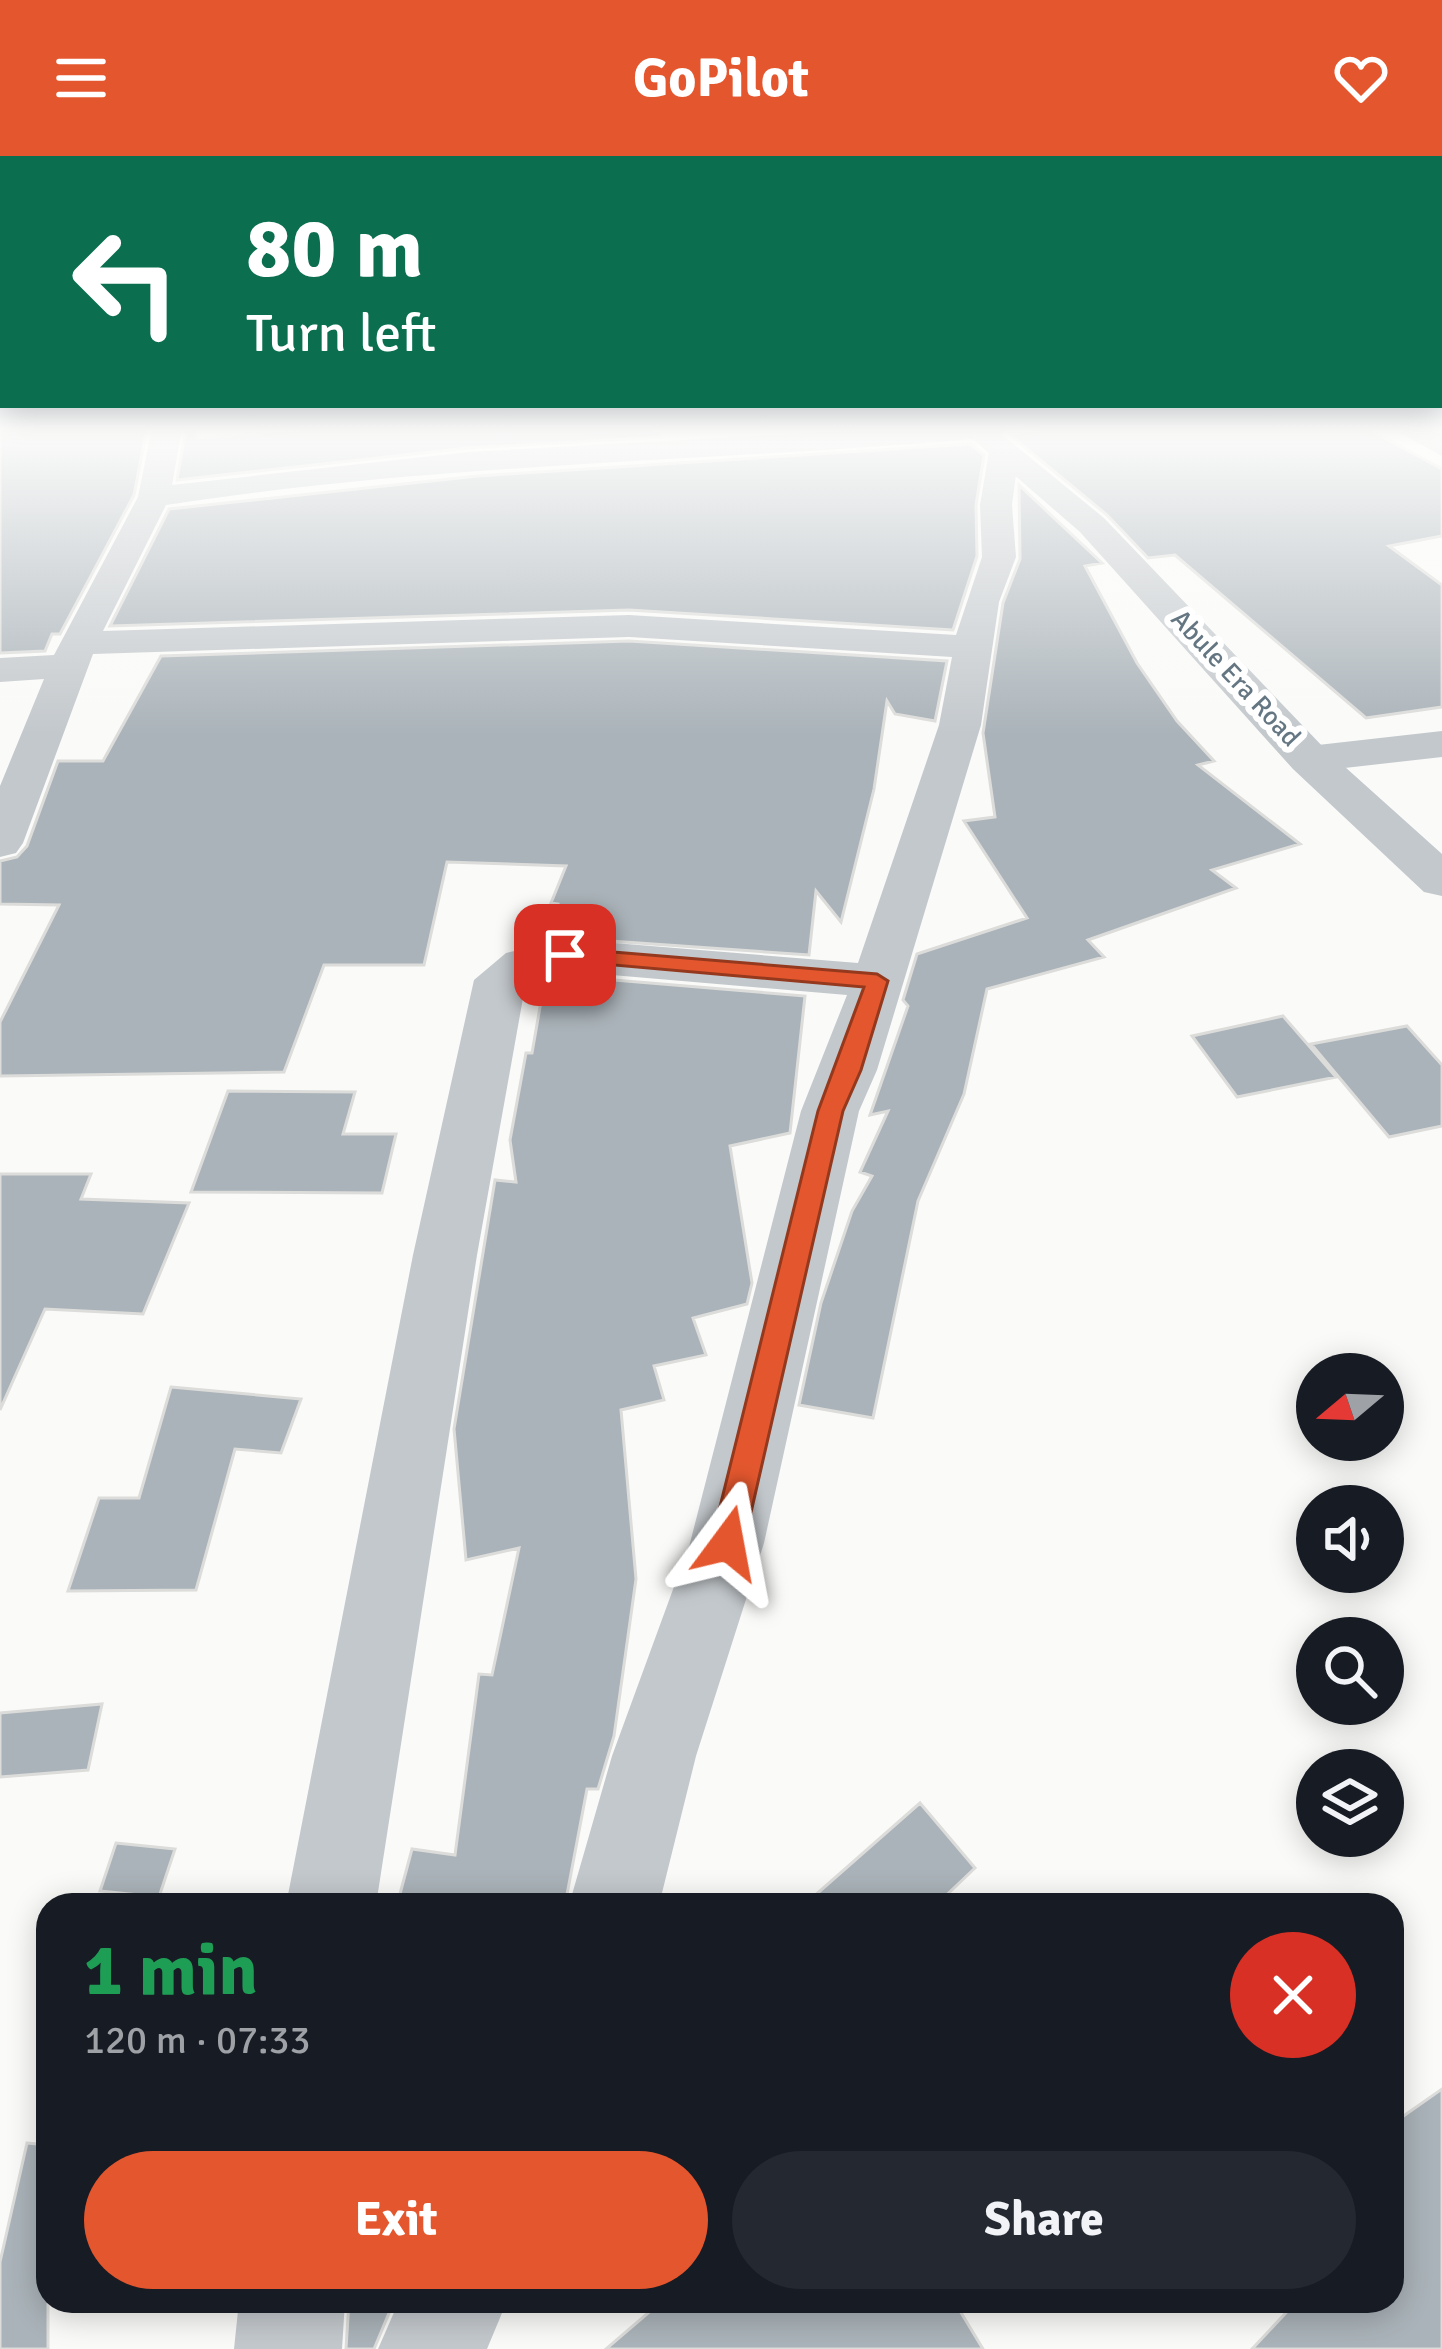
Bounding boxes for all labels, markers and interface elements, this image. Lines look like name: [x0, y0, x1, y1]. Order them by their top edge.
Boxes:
icon: menu: [48, 45, 114, 111]
text: GoPilot: [633, 45, 809, 112]
icon: heart: [1328, 45, 1394, 111]
text: 80 m: [246, 197, 423, 301]
icon: left: [48, 204, 204, 360]
text: Turn left: [246, 300, 436, 367]
street label: Abule Era Road: [1164, 603, 1307, 754]
pin: [514, 904, 616, 1006]
icon: arrive: [532, 922, 598, 988]
north arrow: [1296, 1353, 1404, 1461]
map controls: [1296, 1353, 1404, 1857]
position arrow: [665, 1480, 791, 1606]
button: sound: [1296, 1485, 1404, 1593]
button: search: [1296, 1617, 1404, 1725]
button: layers: [1296, 1749, 1404, 1857]
text: 1 min: [84, 1926, 258, 2015]
button: close: [1230, 1932, 1356, 2058]
text: 120 m · 07:33: [84, 2016, 311, 2064]
button: Exit: [84, 2151, 708, 2289]
button: Share: [732, 2151, 1356, 2289]

